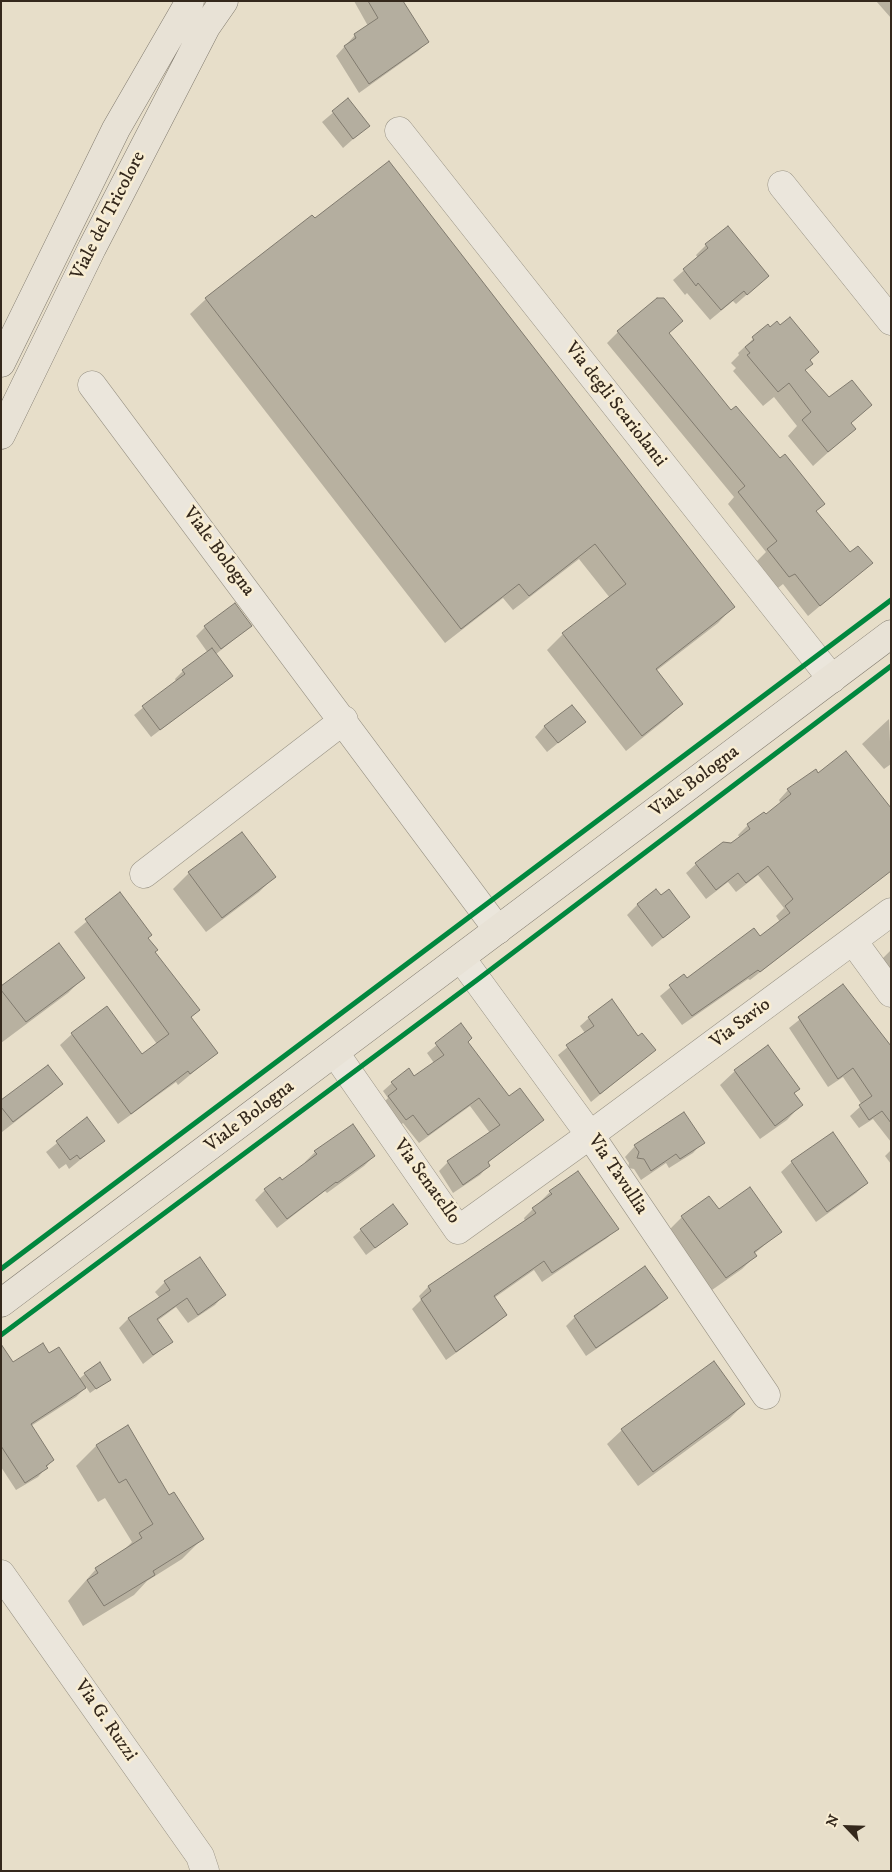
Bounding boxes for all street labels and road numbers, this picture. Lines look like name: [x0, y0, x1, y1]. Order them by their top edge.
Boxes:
street label: Viale del Tricolore: [67, 148, 151, 284]
street label: Via degli Scariolanti: [559, 338, 671, 472]
street label: Viale Bologna: [177, 503, 259, 601]
street label: Viale Bologna: [646, 741, 744, 823]
street label: Via Savio: [706, 994, 776, 1054]
street label: Viale Bologna: [201, 1076, 299, 1158]
street label: Via Tavullia: [582, 1131, 652, 1219]
street label: Via Senatello: [388, 1135, 464, 1229]
street label: Via G. Ruzzi: [69, 1676, 141, 1766]

